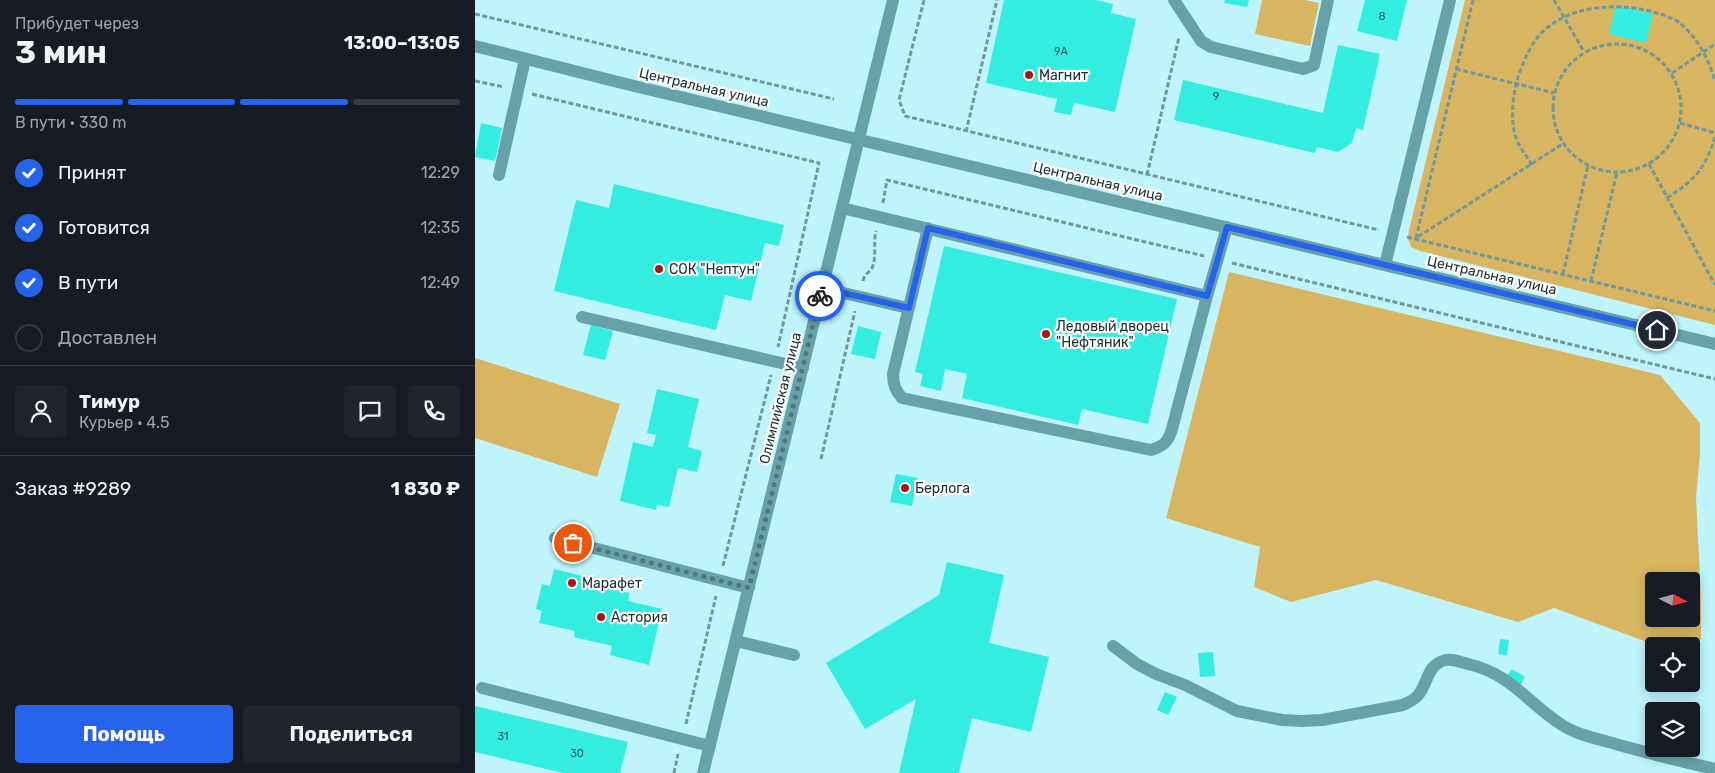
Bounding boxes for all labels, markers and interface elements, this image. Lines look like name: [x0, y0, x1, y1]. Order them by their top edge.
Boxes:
house number: 8: [1379, 10, 1386, 23]
text: Прибудет через: [15, 14, 139, 33]
text: 13:00–13:05: [344, 31, 460, 54]
text: 3 мин: [15, 33, 107, 71]
house number: 9А: [1054, 45, 1069, 58]
street label: Центральная улица: [637, 64, 770, 111]
place label: Магнит: [1039, 67, 1088, 84]
marker: Магнит: [1023, 69, 1035, 81]
house number: 9: [1213, 90, 1219, 103]
text: В пути · 330 m: [15, 113, 126, 132]
street label: Центральная улица: [1031, 158, 1164, 205]
icon: check: [15, 159, 43, 187]
text: Принят: [58, 161, 126, 184]
text: 12:29: [421, 163, 460, 182]
icon: check: [15, 214, 43, 242]
text: Готовится: [58, 216, 150, 239]
text: 12:35: [421, 218, 460, 237]
street label: Центральная улица: [1425, 252, 1558, 299]
place label: СОК "Нептун": [669, 261, 760, 278]
marker: СОК "Нептун": [653, 263, 665, 275]
icon: check: [15, 269, 43, 297]
text: В пути: [58, 271, 118, 294]
courier: [795, 271, 845, 321]
text: 12:49: [420, 273, 460, 292]
icon: bike: [806, 282, 834, 310]
pin: [1636, 309, 1678, 351]
icon: home: [1643, 316, 1671, 344]
place label: Ледовый дворец "Нефтяник": [1056, 318, 1169, 351]
text: Доставлен: [58, 326, 157, 349]
marker: Ледовый дворец "Нефтяник": [1040, 328, 1052, 340]
street label: Олимпийская улица: [756, 331, 805, 466]
button: person: [15, 385, 67, 437]
button: chat: [344, 385, 396, 437]
button: phone: [408, 385, 460, 437]
text: Тимур: [79, 390, 140, 413]
text: Курьер · 4.5: [79, 413, 170, 432]
text: Заказ #9289: [15, 477, 131, 500]
text: 1 830 ₽: [390, 477, 460, 500]
place label: Берлога: [915, 480, 970, 497]
marker: Берлога: [899, 482, 911, 494]
pin: [552, 522, 594, 564]
icon: bag: [559, 529, 587, 557]
north arrow: [1645, 572, 1700, 628]
map controls: [1645, 572, 1700, 757]
place label: Марафет: [582, 575, 642, 592]
marker: Марафет: [566, 577, 578, 589]
place label: Астория: [611, 609, 668, 626]
marker: Астория: [595, 611, 607, 623]
button: locate: [1645, 637, 1700, 692]
button: layers: [1645, 702, 1700, 757]
button: Помощь: [15, 705, 233, 763]
button: Поделиться: [243, 705, 460, 763]
house number: 31: [497, 730, 509, 743]
house number: 30: [570, 747, 584, 760]

